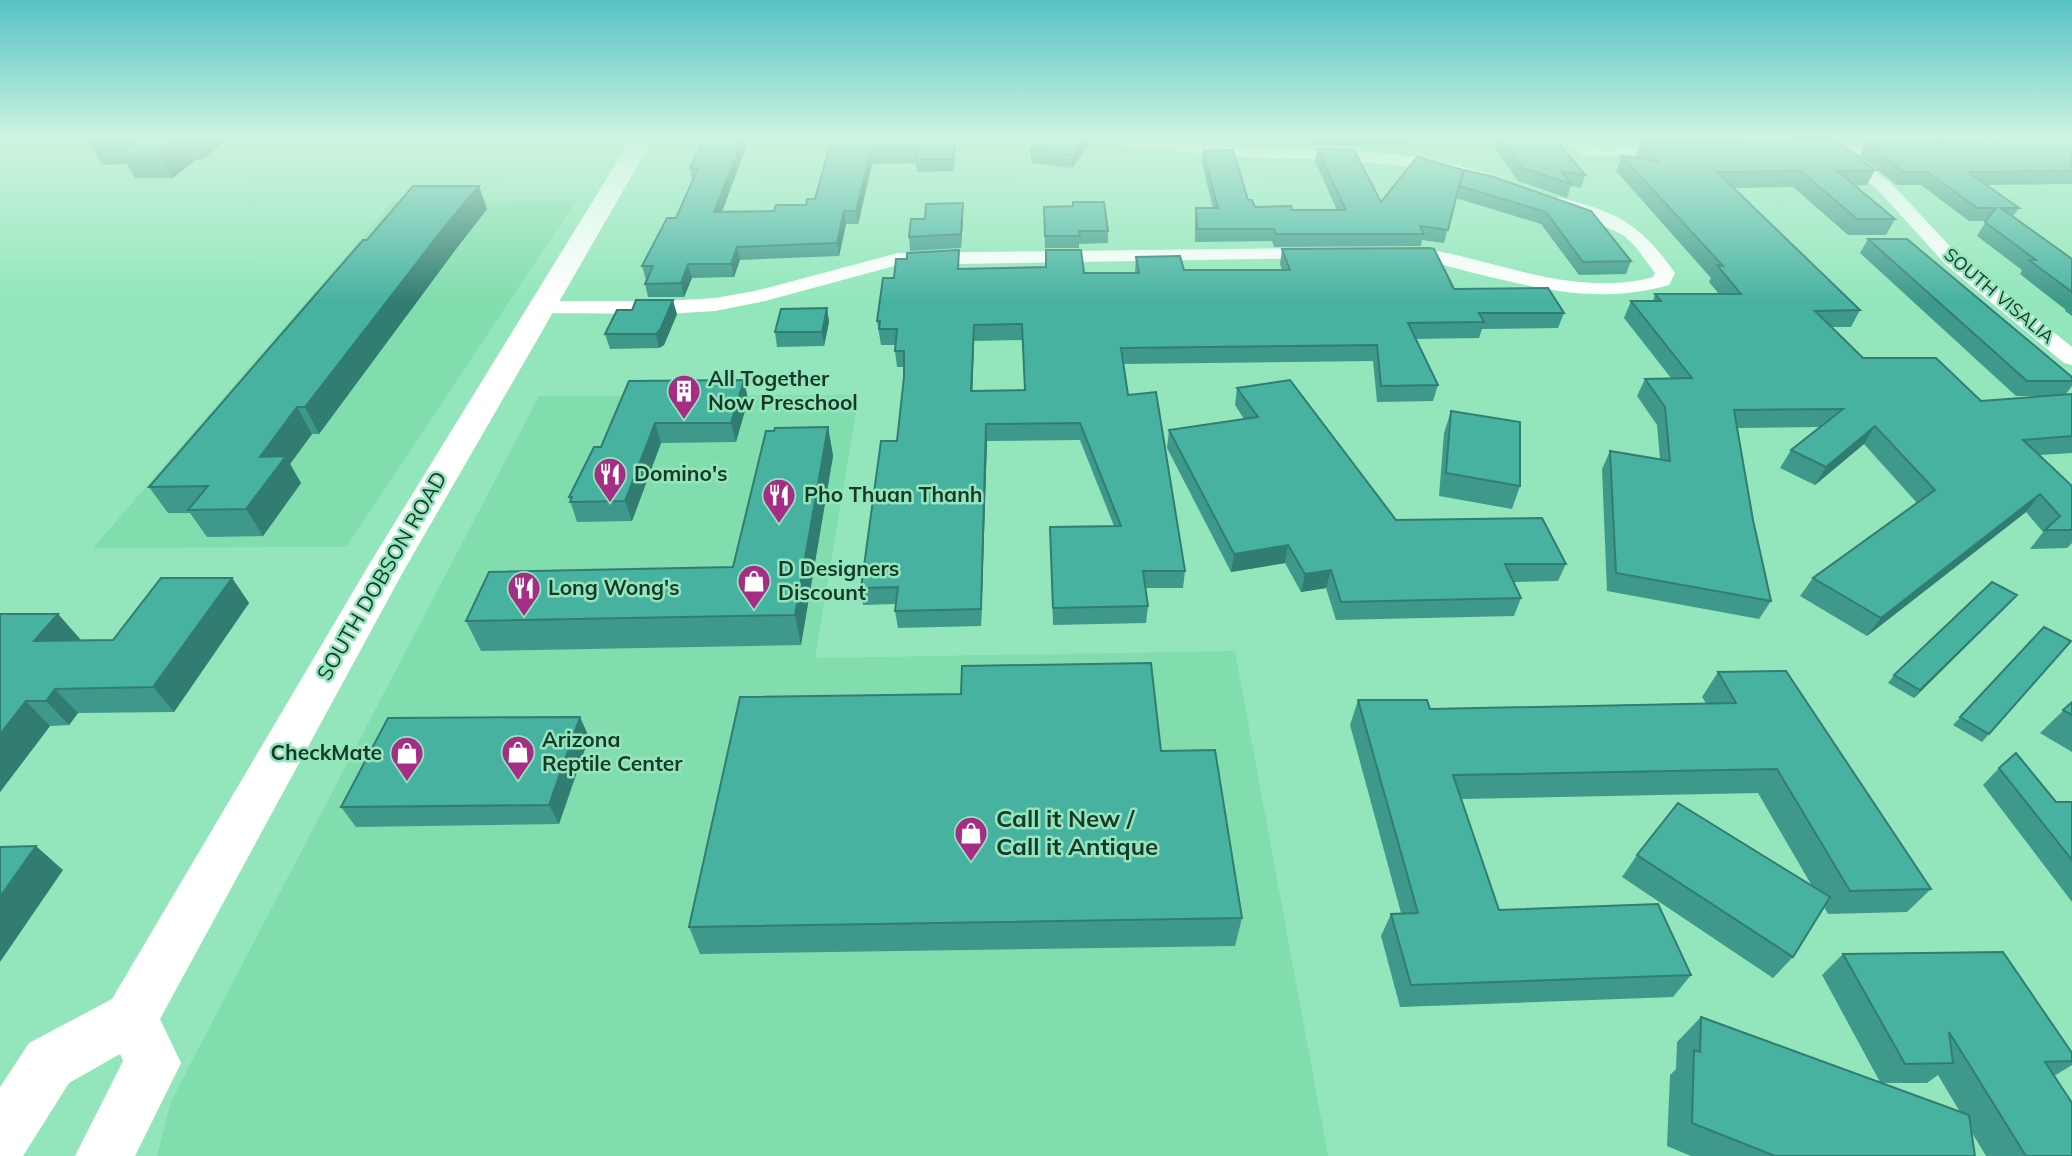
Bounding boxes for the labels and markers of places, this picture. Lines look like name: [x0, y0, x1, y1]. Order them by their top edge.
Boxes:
place label: All Together Now Preschool: [708, 365, 858, 415]
building icon: All Together Now Preschool: [665, 372, 703, 421]
restaurant icon: Domino's: [591, 455, 629, 504]
place label: Domino's: [634, 460, 728, 486]
restaurant icon: Pho Thuan Thanh: [760, 476, 798, 525]
place label: Pho Thuan Thanh: [804, 481, 982, 507]
place label: D Designers Discount: [778, 555, 899, 605]
shop icon: D Designers Discount: [735, 562, 773, 611]
restaurant icon: Long Wong's: [505, 569, 543, 618]
place label: Long Wong's: [548, 574, 680, 600]
place label: Arizona Reptile Center: [542, 726, 683, 776]
shop icon: Arizona Reptile Center: [499, 733, 537, 782]
shop icon: CheckMate: [388, 734, 426, 783]
place label: CheckMate: [271, 739, 382, 765]
place label: Call it New / Call it Antique: [996, 803, 1158, 861]
shop icon: Call it New / Call it Antique: [952, 814, 990, 863]

